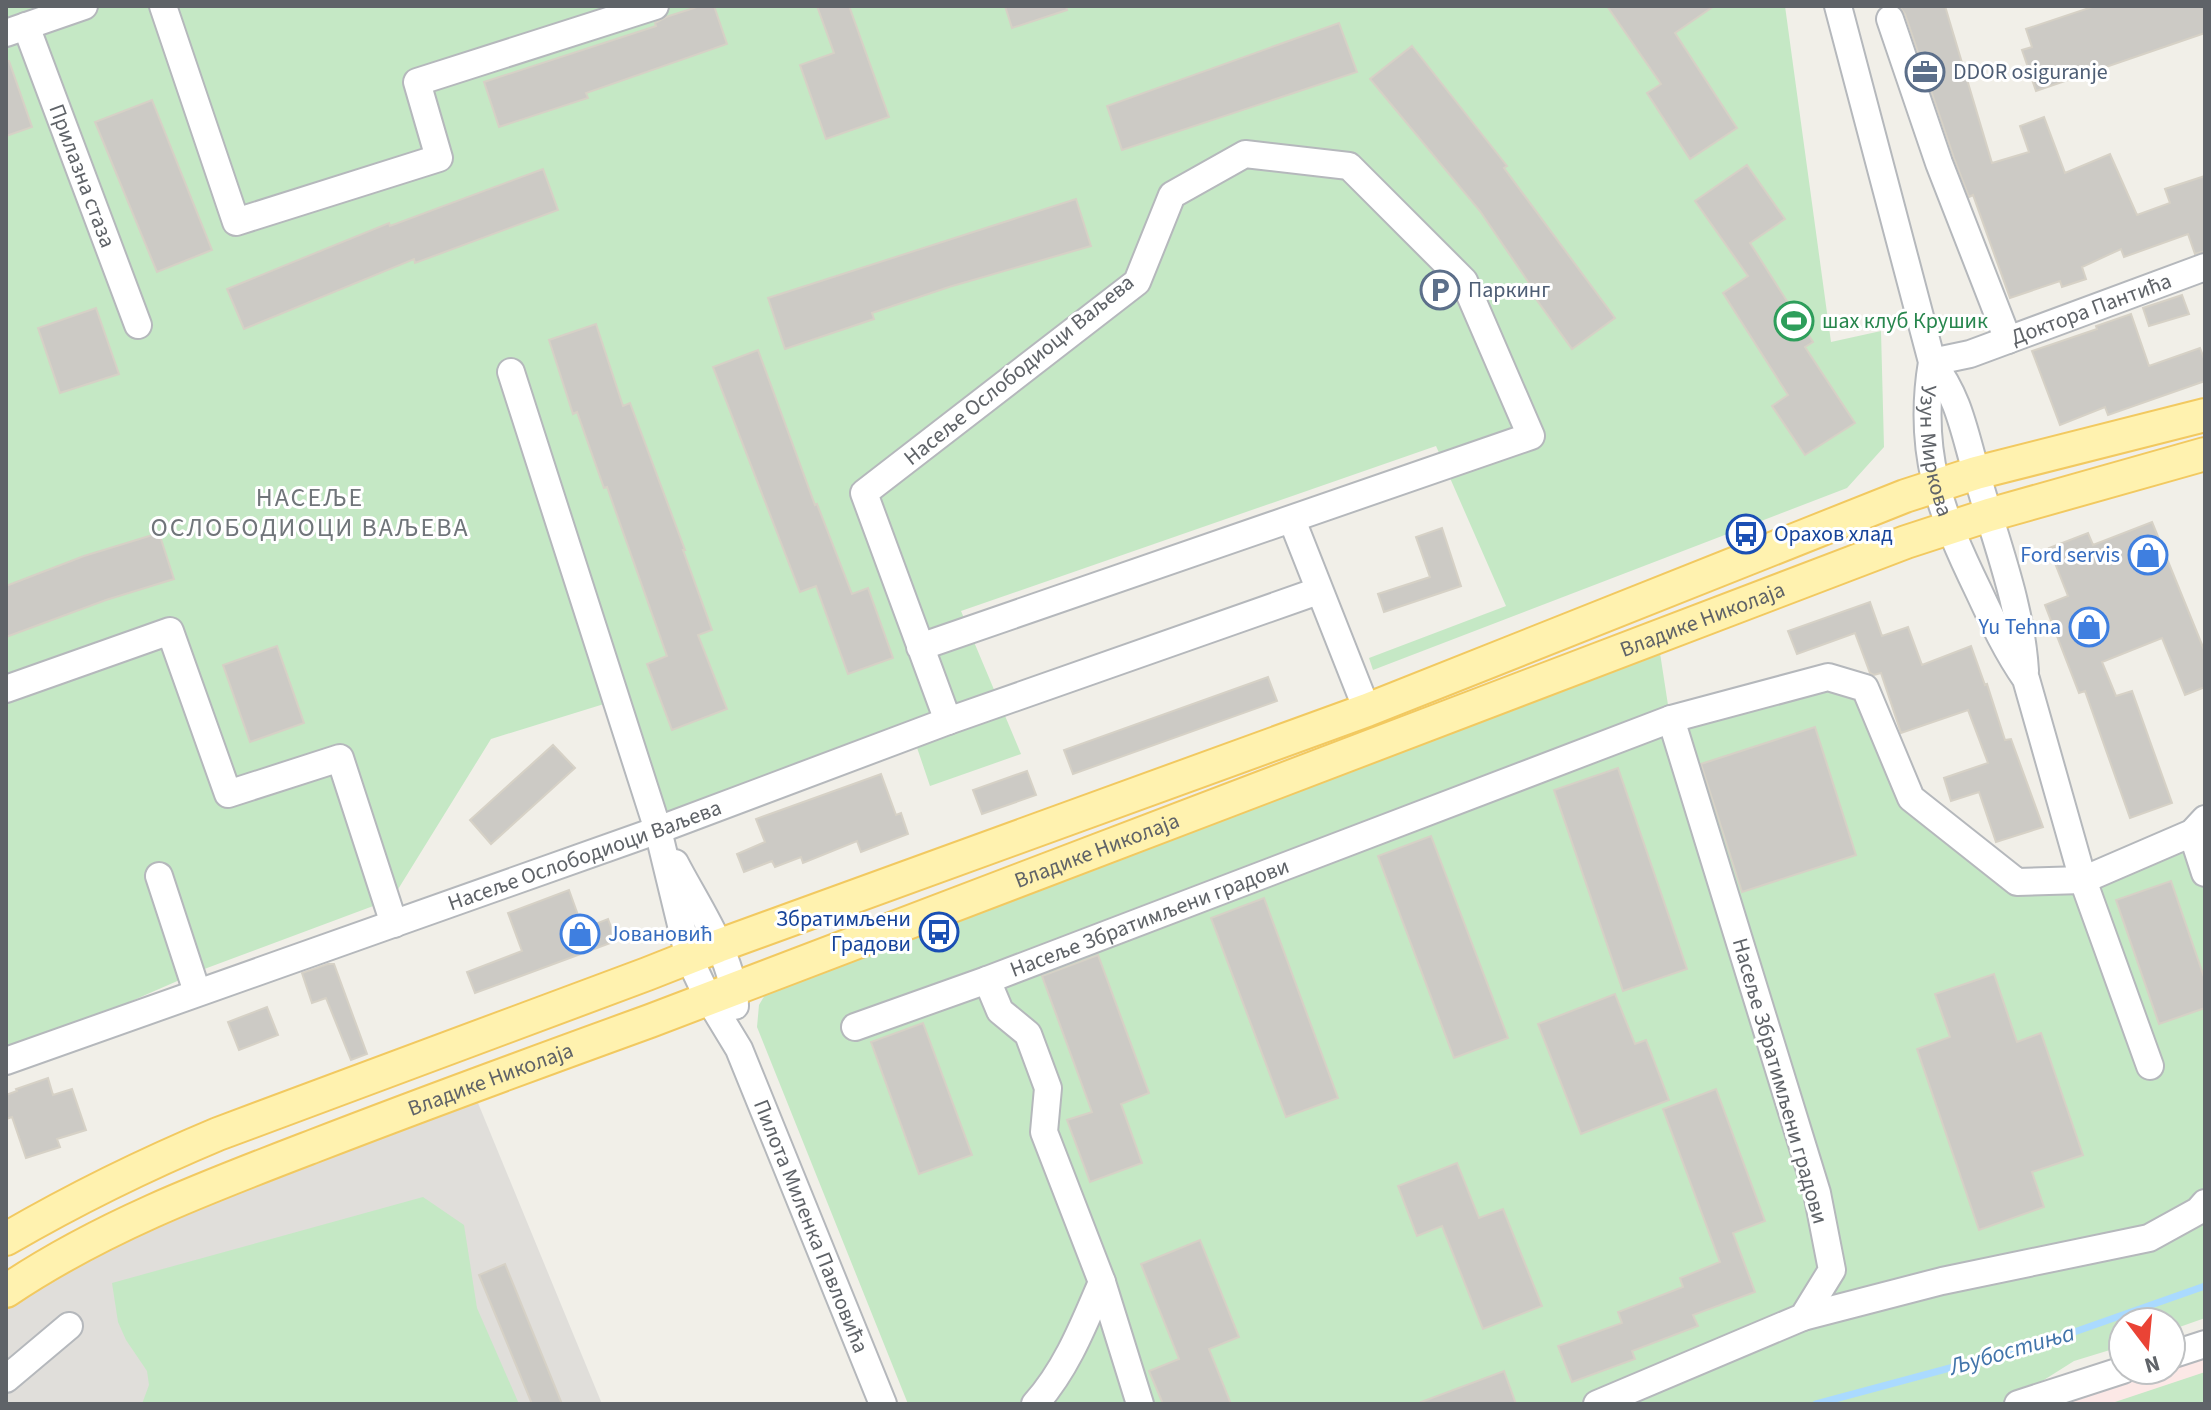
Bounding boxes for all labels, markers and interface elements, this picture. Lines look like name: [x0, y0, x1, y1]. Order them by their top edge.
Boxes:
office icon: DDOR osiguranje: [1904, 51, 1946, 93]
place label: DDOR osiguranje: [1953, 56, 2108, 88]
street label: Прилазна стаза: [41, 99, 124, 252]
street label: Доктора Пантића: [2006, 265, 2176, 353]
street label: Насеље Ослободиоци Ваљева: [897, 267, 1141, 473]
parking icon: Паркинг: [1419, 269, 1461, 311]
place label: Паркинг: [1468, 274, 1550, 306]
sports icon: шах клуб Крушик: [1773, 300, 1815, 342]
place label: шах клуб Крушик: [1822, 305, 1988, 337]
street label: Узун Миркова: [1911, 384, 1961, 521]
district label: НАСЕЉЕ ОСЛОБОДИОЦИ ВАЉЕВА: [150, 479, 470, 546]
bus stop icon: Орахов хлад: [1725, 513, 1767, 555]
place label: Орахов хлад: [1774, 518, 1893, 550]
shop icon: Ford servis: [2127, 534, 2169, 576]
place label: Ford servis: [2020, 539, 2120, 571]
street label: Владике Николаја: [1615, 574, 1789, 666]
shop icon: Yu Tehna: [2068, 606, 2110, 648]
place label: Yu Tehna: [1978, 611, 2061, 643]
street label: Насеље Ослободиоци Ваљева: [443, 792, 726, 919]
street label: Владике Николаја: [1010, 805, 1184, 897]
street label: Насеље Збратимљени градови: [1005, 850, 1294, 986]
place label: Збратимљени Градови: [776, 903, 911, 960]
bus stop icon: Збратимљени Градови: [918, 911, 960, 953]
shop icon: Јовановић: [559, 913, 601, 955]
place label: Јовановић: [608, 918, 712, 950]
street label: Насеље Збратимљени градови: [1724, 934, 1836, 1228]
street label: Владике Николаја: [403, 1034, 578, 1125]
street label: Пилота Миленка Павловића: [745, 1095, 877, 1358]
north arrow: [2107, 1306, 2187, 1386]
water label: Љубостиња: [1943, 1315, 2079, 1385]
text: N: [2141, 1347, 2164, 1382]

